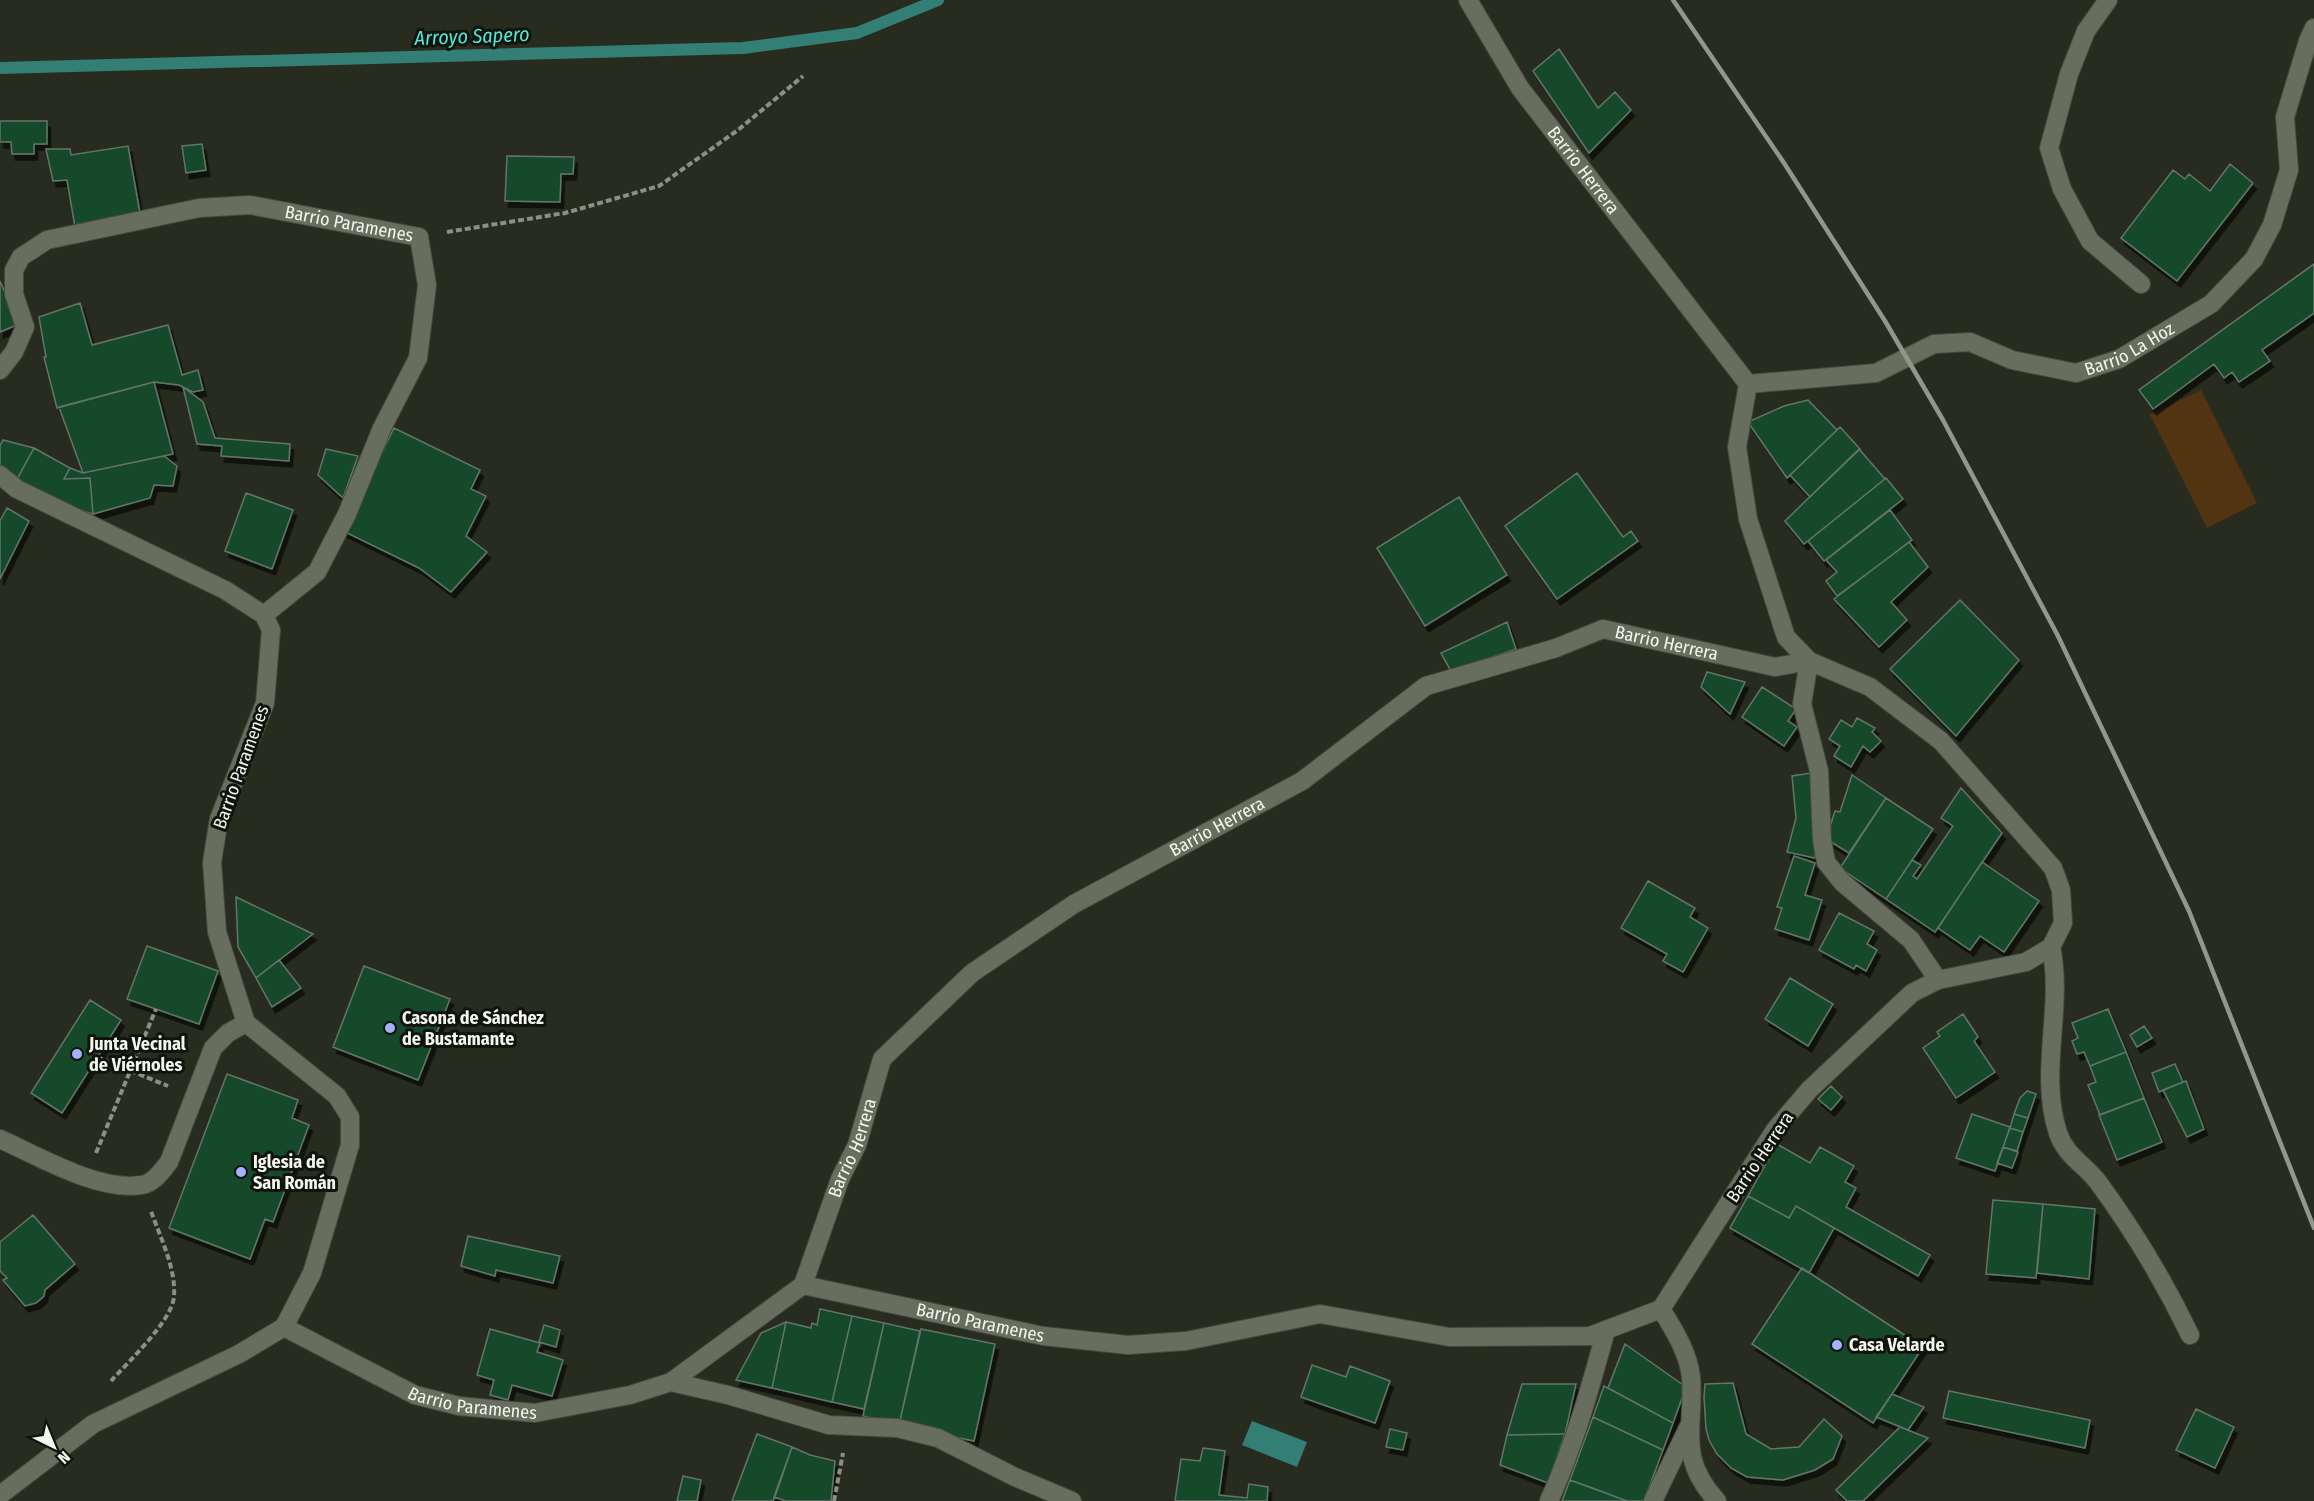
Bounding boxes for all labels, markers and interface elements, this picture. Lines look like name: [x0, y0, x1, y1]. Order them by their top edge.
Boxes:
water label: Arroyo Sapero: [413, 22, 530, 50]
street label: Barrio Herrera: [1543, 122, 1624, 219]
street label: Barrio Paramenes: [283, 201, 415, 247]
street label: Barrio La Hoz: [2082, 318, 2178, 380]
street label: Barrio Herrera: [1613, 621, 1720, 665]
street label: Barrio Paramenes: [208, 702, 274, 832]
street label: Barrio Herrera: [1166, 792, 1269, 861]
place label: Casona de Sánchez de Bustamante: [402, 1007, 544, 1050]
marker: Casona de Sánchez de Bustamante: [383, 1021, 397, 1035]
place label: Junta Vecinal de Viérnoles: [88, 1033, 186, 1076]
marker: Junta Vecinal de Viérnoles: [70, 1047, 84, 1061]
street label: Barrio Herrera: [823, 1096, 881, 1200]
street label: Barrio Herrera: [1722, 1107, 1799, 1207]
place label: Iglesia de San Román: [253, 1151, 336, 1194]
marker: Iglesia de San Román: [234, 1165, 248, 1179]
street label: Barrio Paramenes: [914, 1298, 1047, 1347]
place label: Casa Velarde: [1849, 1334, 1945, 1356]
marker: Casa Velarde: [1830, 1338, 1844, 1352]
street label: Barrio Paramenes: [404, 1382, 538, 1424]
north arrow: [24, 1417, 84, 1477]
text: N: [54, 1447, 74, 1468]

